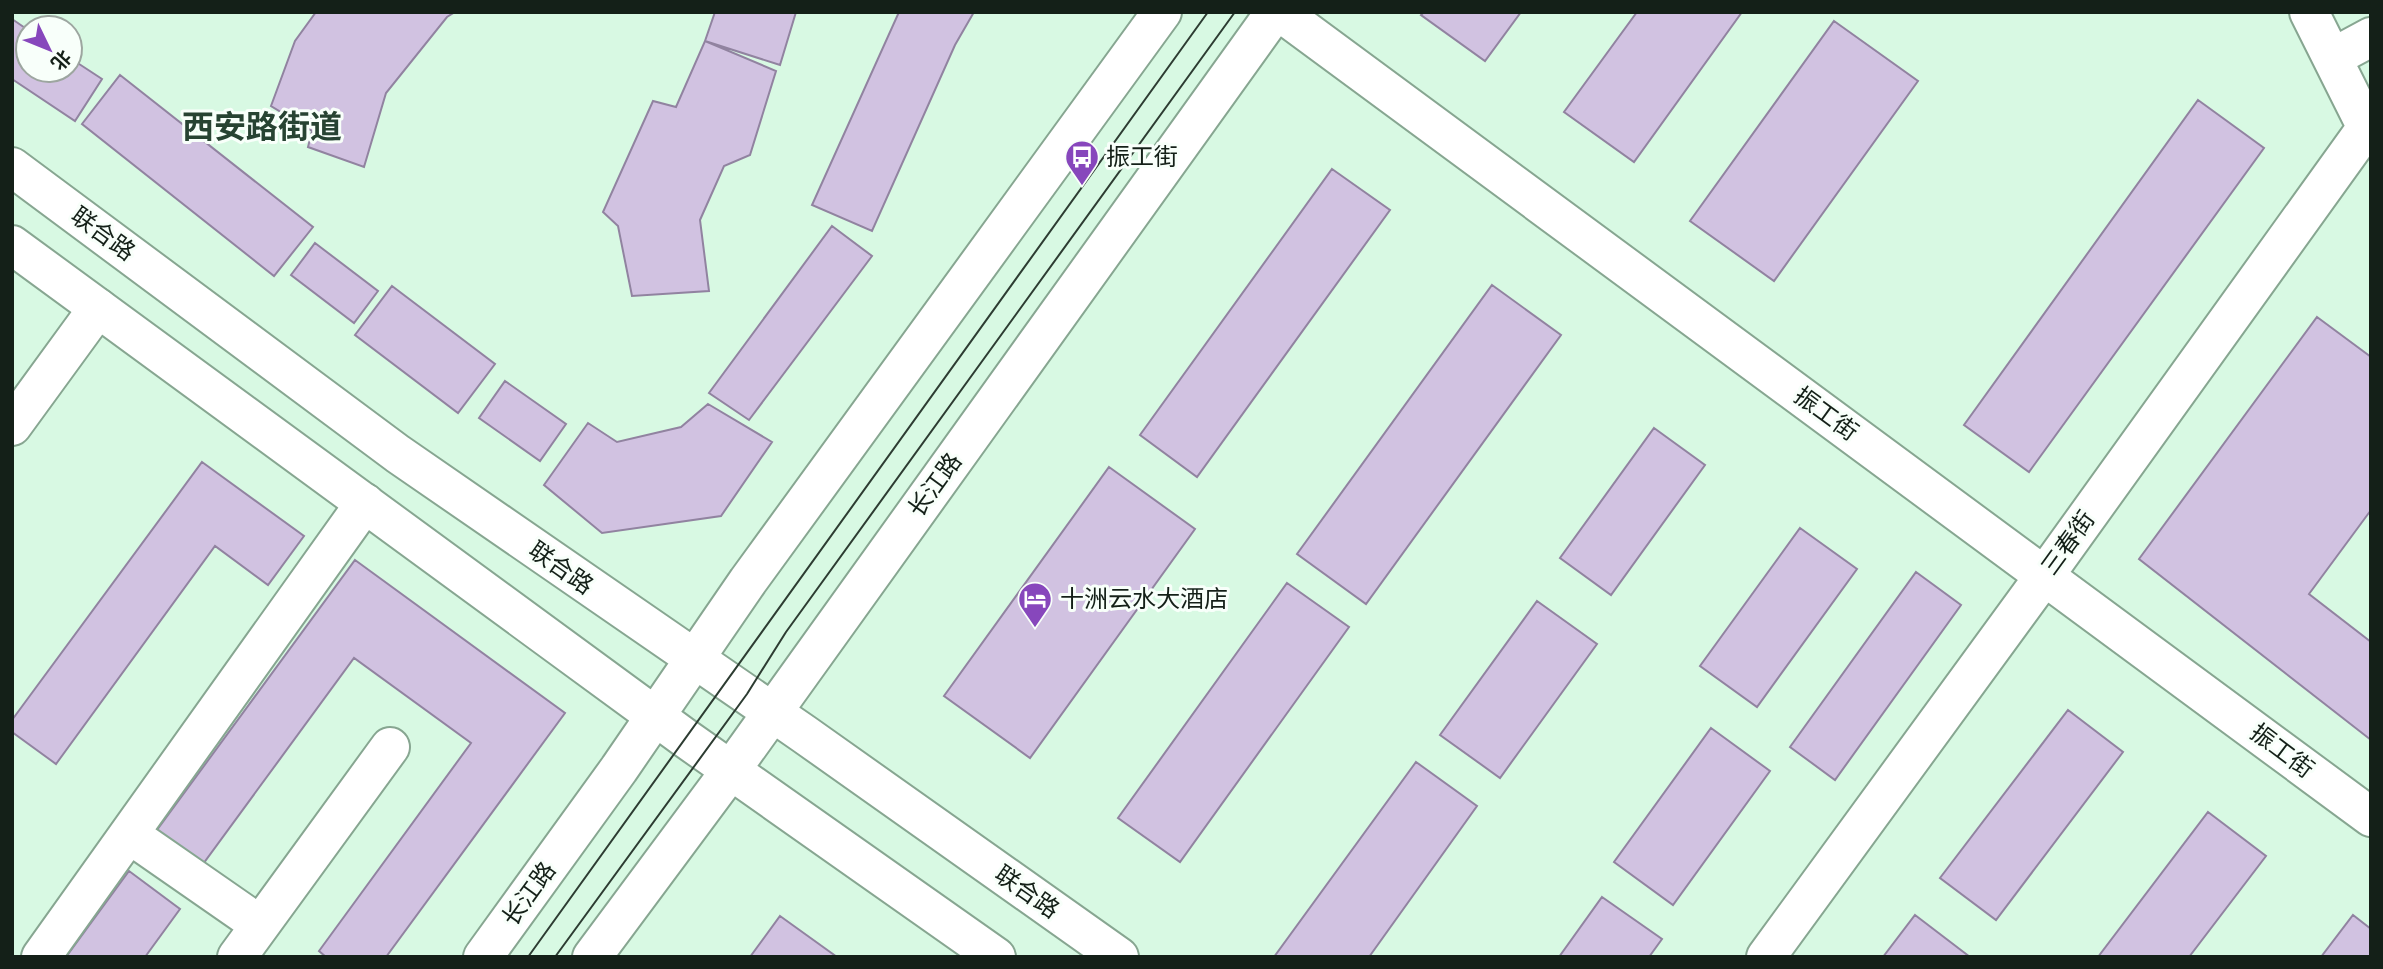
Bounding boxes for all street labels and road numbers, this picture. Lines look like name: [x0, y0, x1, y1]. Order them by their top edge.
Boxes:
street label: 联合路: [66, 202, 140, 266]
street label: 振工街: [1789, 382, 1863, 446]
street label: 长江路: [903, 448, 967, 522]
street label: 三春街: [2036, 506, 2100, 580]
street label: 联合路: [524, 537, 598, 599]
street label: 振工街: [2245, 719, 2319, 783]
street label: 长江路: [497, 857, 561, 931]
street label: 联合路: [990, 861, 1064, 923]

